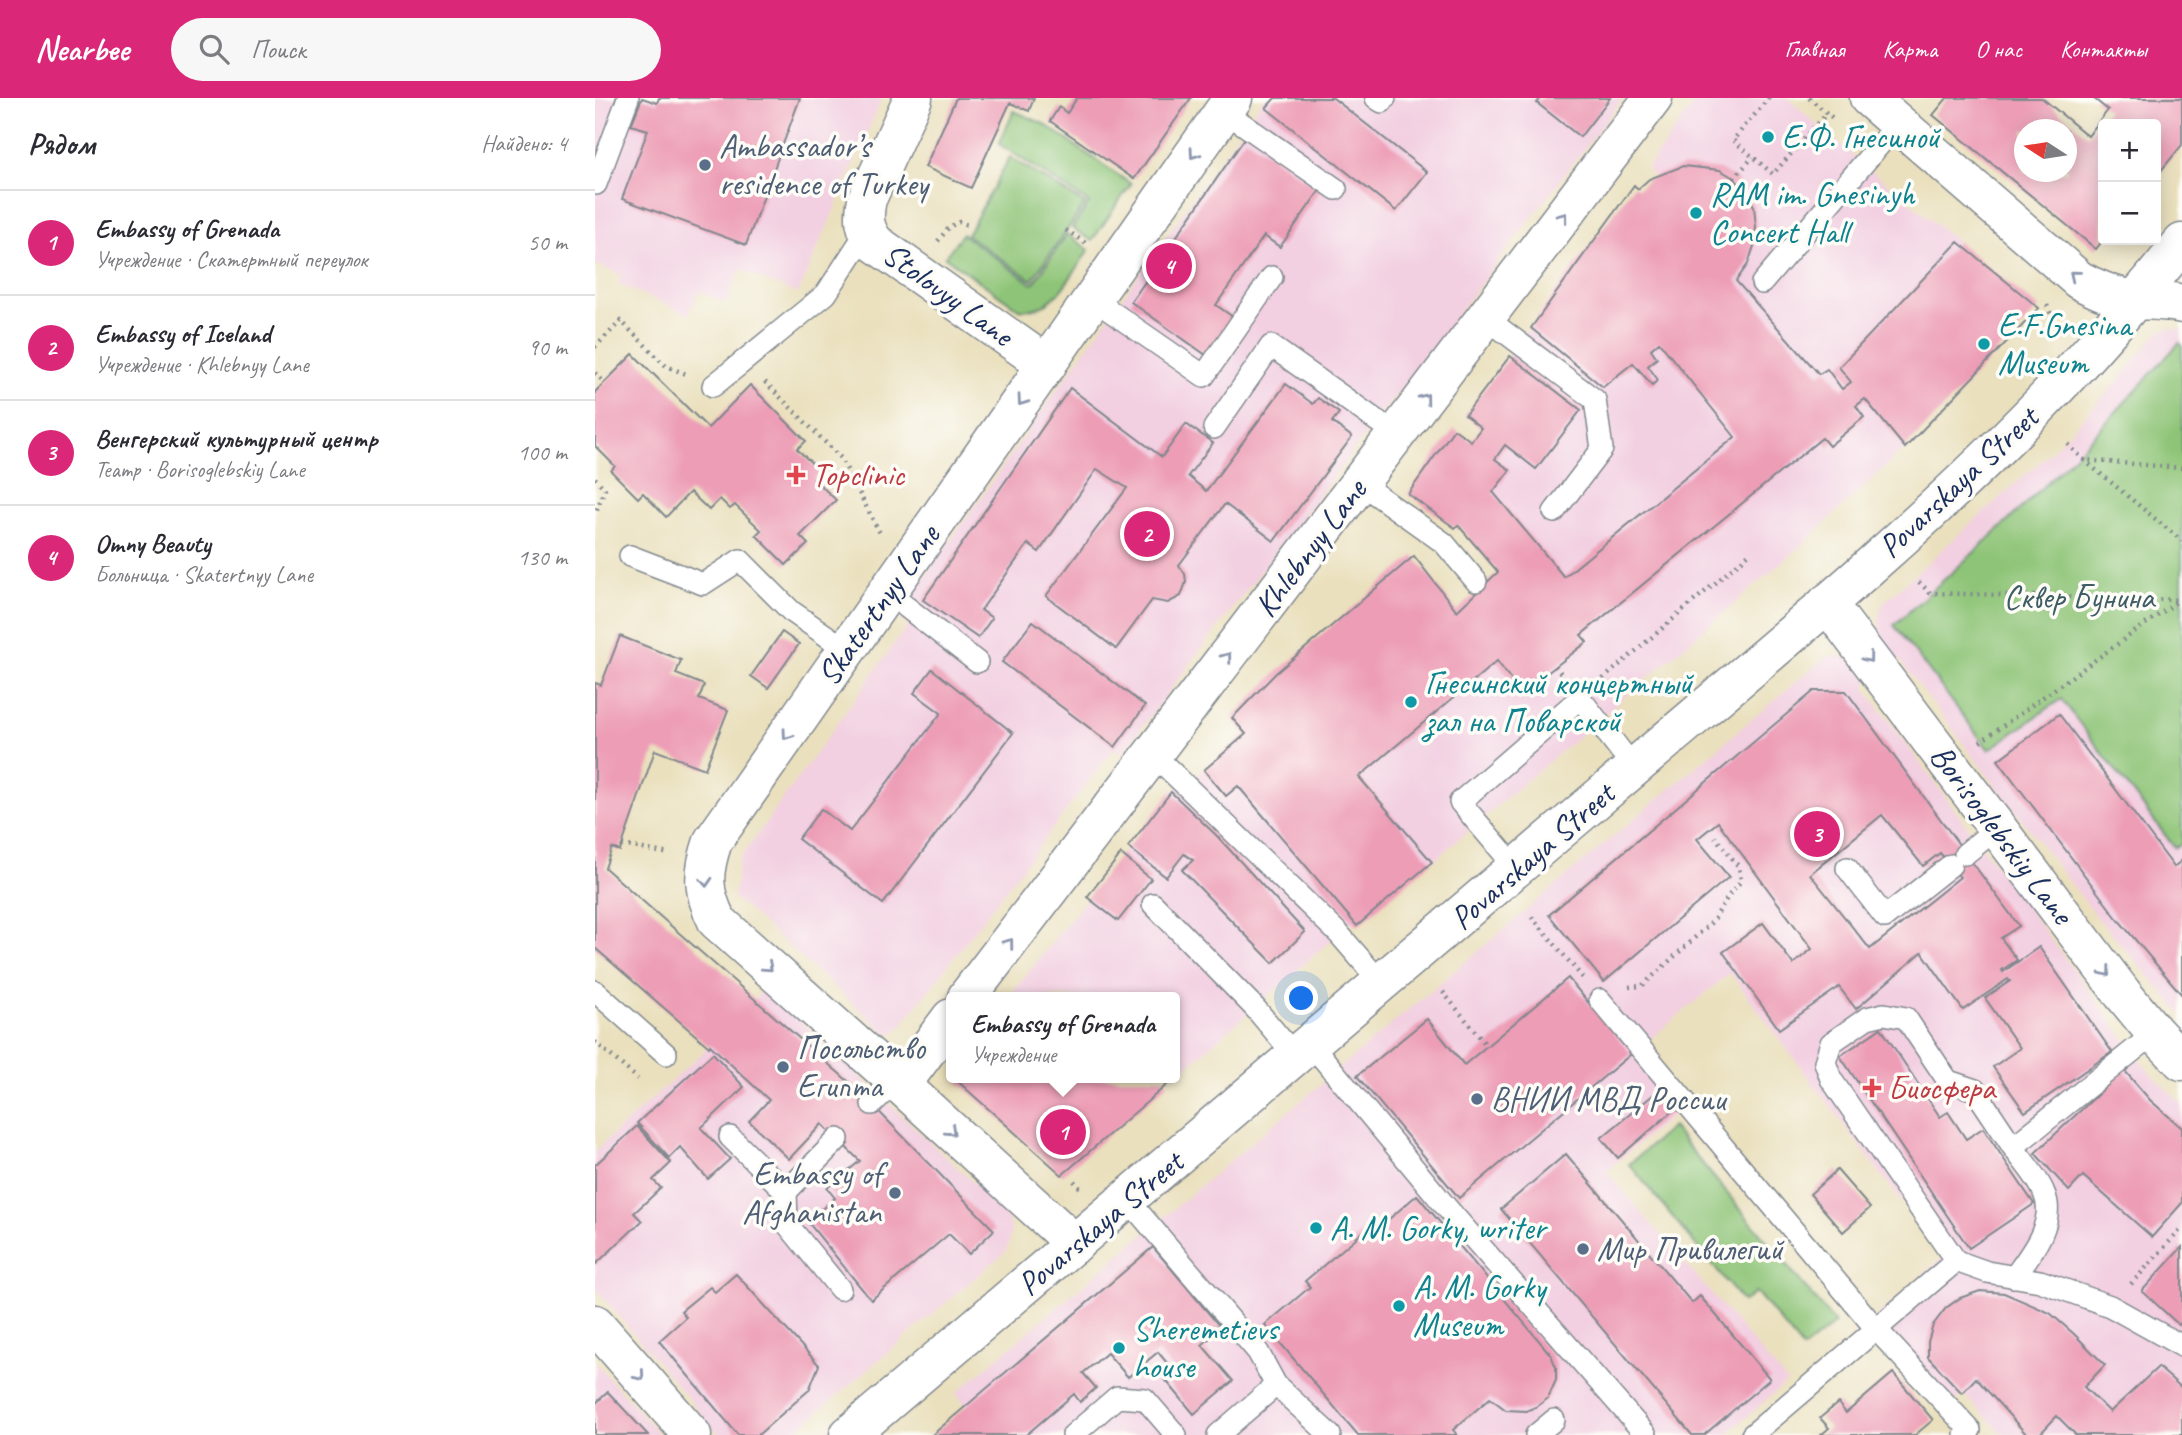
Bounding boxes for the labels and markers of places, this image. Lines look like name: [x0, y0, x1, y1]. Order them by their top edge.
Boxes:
place label: Е.Ф. Гнесиной: [1782, 116, 1942, 158]
place label: Ambassador’s residence of Turkey: [719, 125, 930, 205]
marker: Е.Ф. Гнесиной: [1760, 129, 1776, 145]
marker: Ambassador’s residence of Turkey: [697, 157, 713, 173]
place label: RAM im. Gnesinyh Concert Hall: [1710, 173, 1917, 253]
marker: RAM im. Gnesinyh Concert Hall: [1688, 205, 1704, 221]
pin: 4: [1146, 240, 1192, 292]
place label: E.F.Gnesina Museum: [1998, 304, 2133, 384]
marker: E.F.Gnesina Museum: [1976, 336, 1992, 352]
place label: Topclinic: [812, 454, 906, 496]
marker: Topclinic: [786, 465, 806, 485]
pin: 2: [1124, 508, 1170, 560]
place label: Гнесинский концертный зал на Поварской: [1421, 662, 1695, 742]
marker: Гнесинский концертный зал на Поварской: [1403, 694, 1419, 710]
pin: 3: [1794, 808, 1840, 860]
place label: Посольство Египта: [797, 1027, 926, 1107]
marker: Посольство Египта: [775, 1059, 791, 1075]
place label: Биосфера: [1888, 1067, 1998, 1109]
place label: ВНИИ МВД России: [1491, 1078, 1728, 1120]
marker: Биосфера: [1862, 1078, 1882, 1098]
marker: ВНИИ МВД России: [1469, 1091, 1485, 1107]
pin: 1: [1040, 1106, 1086, 1158]
place label: Embassy of Afghanistan: [742, 1153, 888, 1233]
marker: Embassy of Afghanistan: [887, 1185, 903, 1201]
place label: A. M. Gorky, writer: [1330, 1207, 1549, 1249]
marker: A. M. Gorky, writer: [1308, 1220, 1324, 1236]
place label: Мир Привилегий: [1597, 1228, 1785, 1270]
marker: Мир Привилегий: [1575, 1241, 1591, 1257]
place label: A. M. Gorky Museum: [1413, 1266, 1548, 1346]
marker: A. M. Gorky Museum: [1391, 1298, 1407, 1314]
place label: Sheremetievs house: [1133, 1308, 1280, 1388]
marker: Sheremetievs house: [1111, 1340, 1127, 1356]

